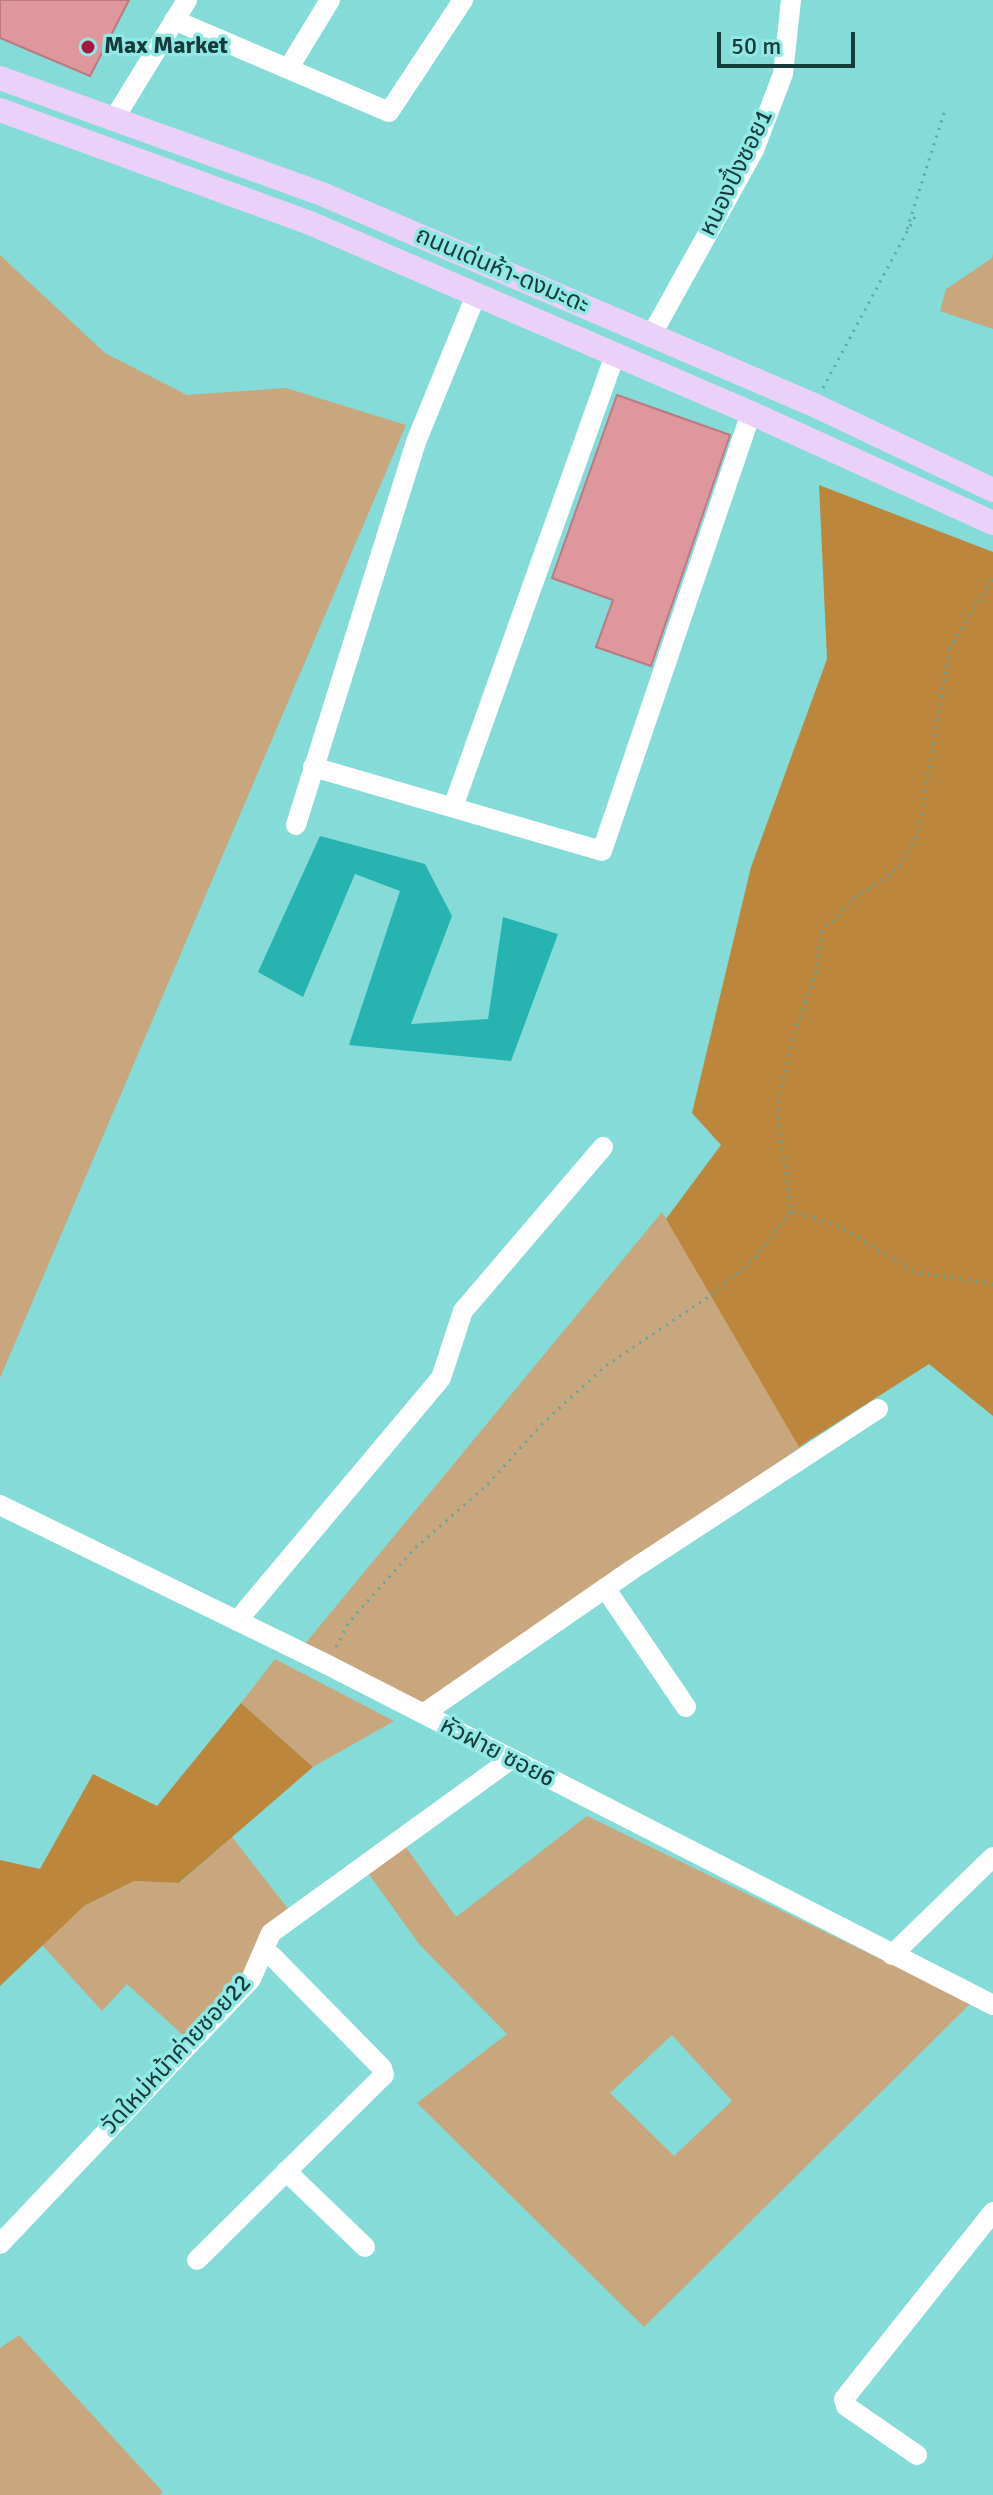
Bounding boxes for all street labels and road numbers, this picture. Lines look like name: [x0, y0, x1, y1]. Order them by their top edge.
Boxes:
street label: หนองปึ๋งซอย1: [694, 105, 780, 241]
street label: ถนนเด่นห้า-ดงมะดะ: [411, 221, 593, 321]
street label: หัวฝาย ซอย6: [435, 1712, 559, 1794]
street label: วัดใหม่หน้าค่ายซอย22: [96, 1970, 258, 2140]

